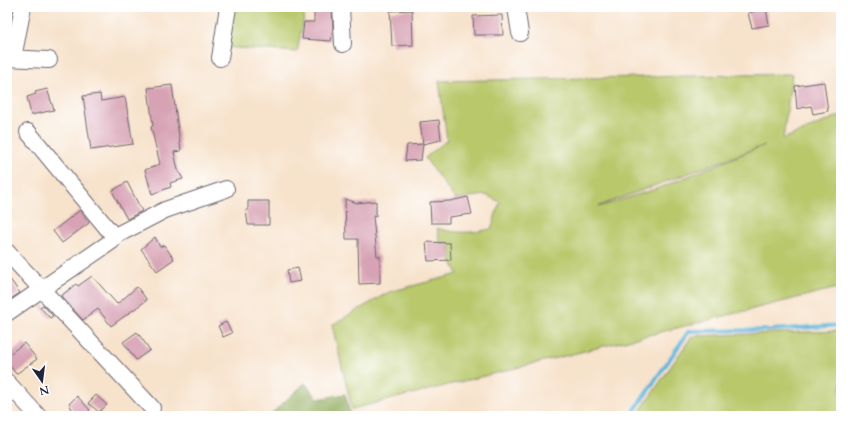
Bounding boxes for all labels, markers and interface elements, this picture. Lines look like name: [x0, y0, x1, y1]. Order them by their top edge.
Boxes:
north arrow: [22, 361, 62, 401]
text: N: [37, 382, 51, 399]

